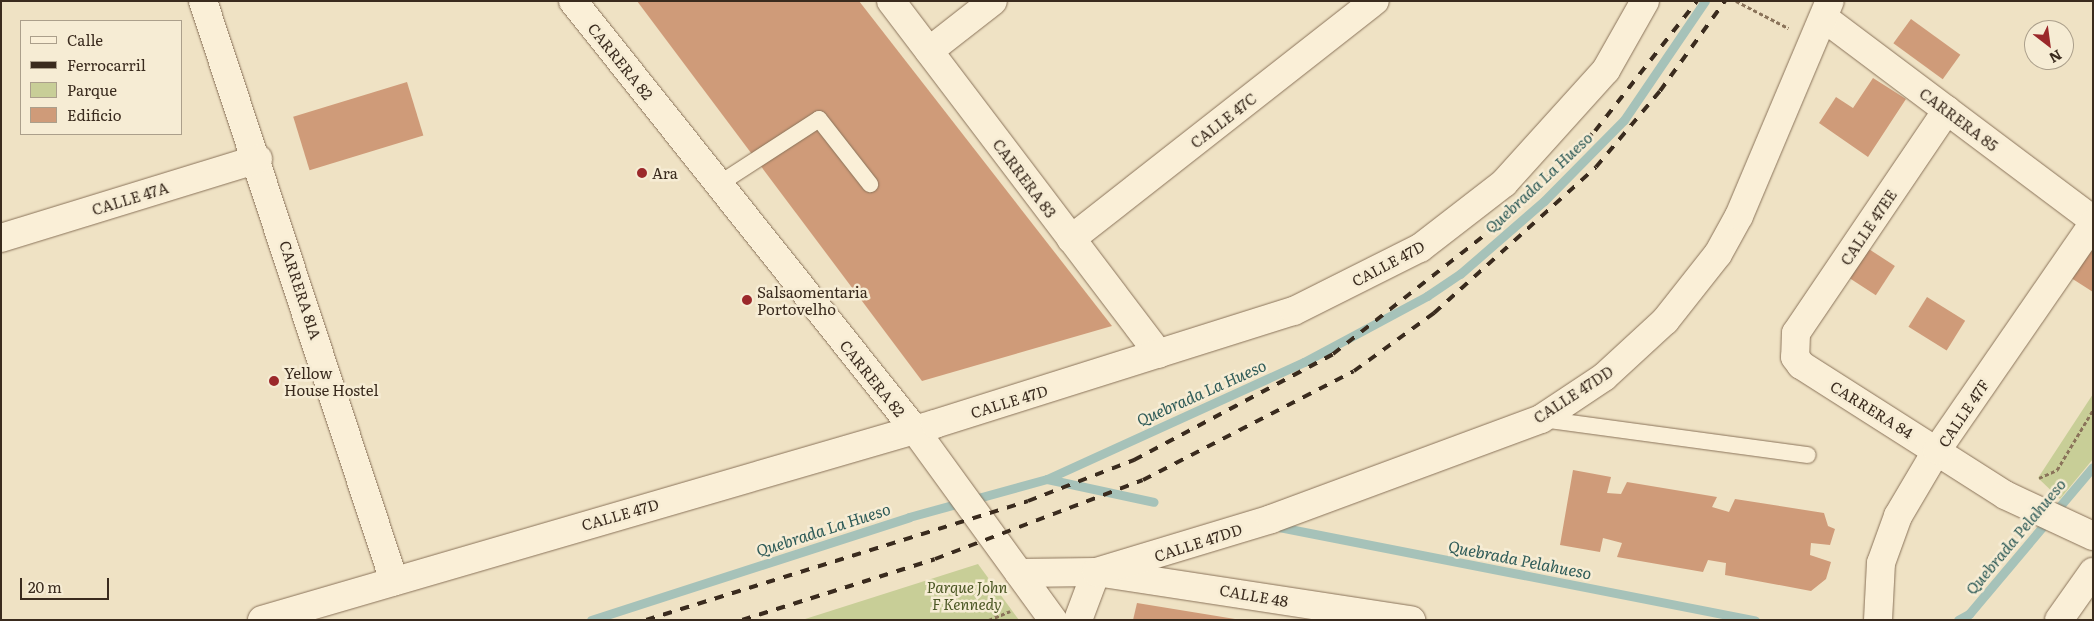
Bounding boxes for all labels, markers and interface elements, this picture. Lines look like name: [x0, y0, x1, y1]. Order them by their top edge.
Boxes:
street label: CARRERA 82: [585, 19, 657, 103]
legend: [20, 20, 182, 135]
north arrow: [2024, 20, 2074, 70]
text: Calle: [67, 28, 103, 51]
text: N: [2046, 46, 2066, 69]
text: Ferrocarril: [67, 53, 146, 76]
text: Parque: [67, 78, 117, 101]
street label: CARRERA 85: [1916, 84, 2002, 154]
street label: CALLE 47C: [1186, 89, 1260, 151]
text: Edificio: [67, 103, 122, 126]
water label: Quebrada La Hueso: [1480, 127, 1596, 237]
street label: CARRERA 83: [990, 135, 1060, 221]
place label: Ara: [652, 164, 678, 182]
marker: Ara: [636, 167, 648, 179]
street label: CALLE 47A: [89, 178, 171, 218]
street label: CALLE 47EE: [1836, 186, 1900, 268]
street label: CALLE 47D: [1349, 236, 1427, 290]
street label: CARRERA 81A: [277, 238, 325, 342]
place label: Salsaomentaria Portovelho: [757, 282, 868, 317]
marker: Salsaomentaria Portovelho: [741, 294, 753, 306]
street label: CARRERA 82: [837, 336, 909, 420]
water label: Quebrada La Hueso: [1133, 355, 1269, 429]
street label: CALLE 47DD: [1530, 362, 1616, 426]
place label: Yellow House Hostel: [284, 363, 378, 398]
marker: Yellow House Hostel: [268, 375, 280, 387]
street label: CARRERA 84: [1827, 376, 1917, 442]
street label: CALLE 47F: [1934, 376, 1992, 450]
street label: CALLE 47D: [968, 381, 1050, 421]
water label: Quebrada Pelahueso: [1961, 474, 2069, 598]
street label: CALLE 47D: [579, 494, 661, 534]
water label: Quebrada La Hueso: [754, 498, 892, 560]
street label: CALLE 47DD: [1152, 519, 1244, 565]
water label: Quebrada Pelahueso: [1447, 536, 1593, 582]
scale bar: [22, 568, 111, 600]
text: 20 m: [28, 575, 62, 598]
park label: Parque John F Kennedy: [927, 577, 1007, 612]
street label: CALLE 48: [1218, 580, 1290, 610]

